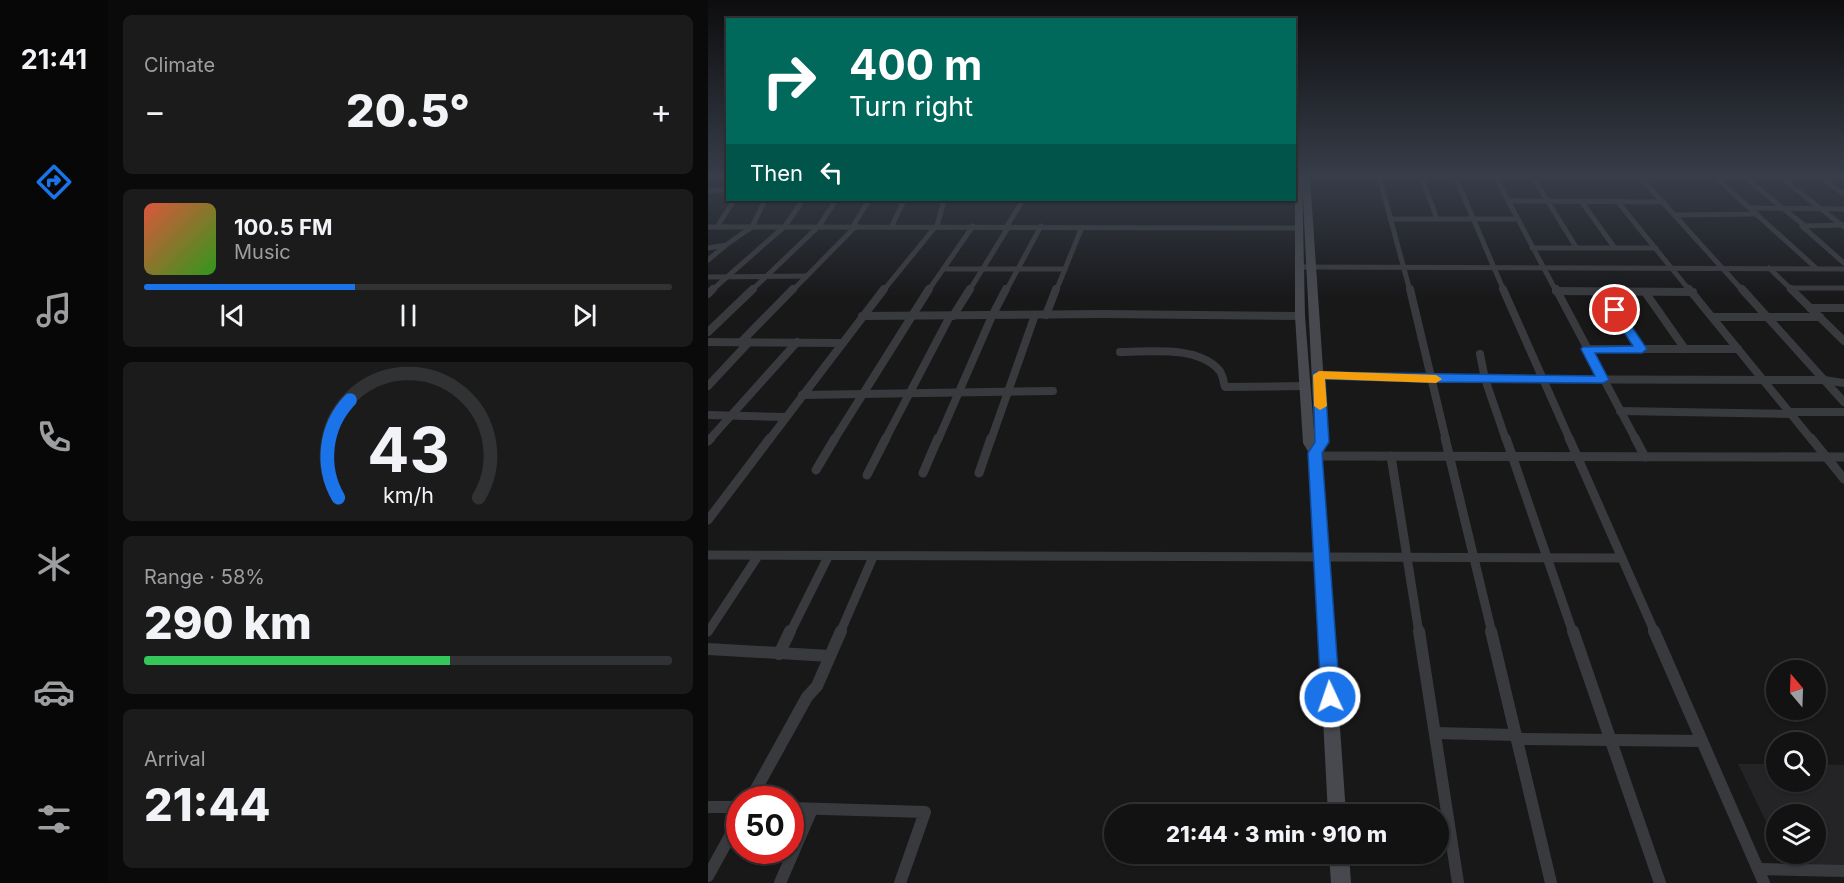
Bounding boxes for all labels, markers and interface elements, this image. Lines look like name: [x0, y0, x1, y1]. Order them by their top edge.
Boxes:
text: 400 m: [849, 39, 982, 90]
icon: right: [750, 42, 828, 120]
text: 21:41: [21, 43, 87, 76]
text: Climate: [144, 53, 215, 77]
text: 20.5°: [346, 83, 470, 138]
text: Turn right: [849, 90, 973, 123]
text: −: [144, 91, 166, 131]
text: +: [650, 91, 672, 131]
icon: left: [815, 156, 848, 189]
text: Then: [750, 160, 803, 186]
icon: directions: [33, 161, 75, 203]
text: 100.5 FM: [234, 214, 332, 240]
text: Music: [234, 240, 291, 264]
pin: [1589, 284, 1640, 335]
icon: music: [33, 289, 75, 331]
icon: arrive: [1598, 293, 1631, 326]
icon: previous: [216, 299, 249, 332]
icon: pause: [392, 299, 425, 332]
icon: next: [568, 299, 601, 332]
text: 43: [367, 413, 449, 488]
icon: phone: [33, 416, 75, 458]
text: km/h: [383, 483, 433, 509]
icon: climate: [33, 543, 75, 585]
text: Range · 58%: [144, 565, 265, 589]
text: 290 km: [144, 595, 312, 650]
north arrow: [1766, 660, 1826, 720]
map controls: [1766, 660, 1826, 864]
position arrow: [1298, 665, 1362, 729]
icon: car: [33, 671, 75, 713]
button: search: [1766, 732, 1826, 792]
text: Arrival: [144, 747, 206, 771]
text: 21:44: [144, 777, 270, 832]
speed limit sign: 50: [726, 786, 804, 864]
icon: filters: [33, 798, 75, 840]
button: layers: [1766, 804, 1826, 864]
text: 21:44 · 3 min · 910 m: [1166, 821, 1387, 847]

